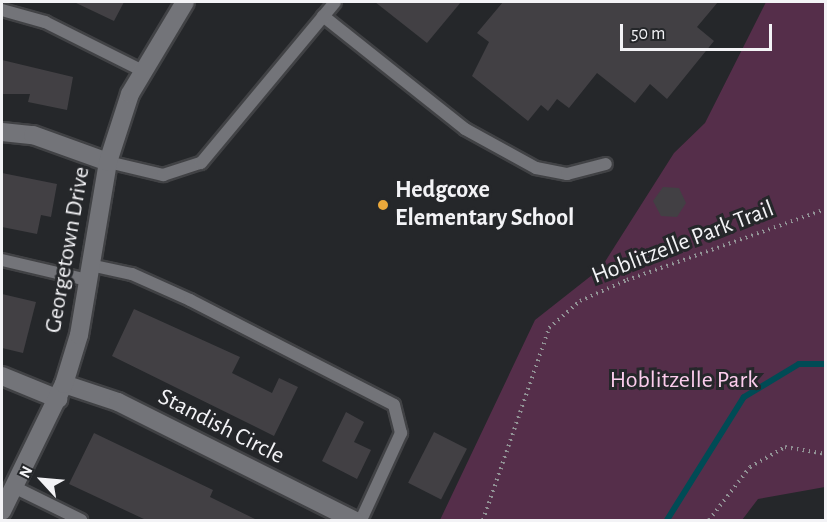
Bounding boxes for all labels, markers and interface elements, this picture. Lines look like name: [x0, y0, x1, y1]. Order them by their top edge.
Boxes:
scale bar: [623, 12, 774, 50]
text: 50 m: [631, 25, 665, 43]
street label: Georgetown Drive: [39, 165, 97, 335]
place label: Hedgcoxe Elementary School: [395, 177, 574, 233]
street label: Hoblitzelle Park Trail: [588, 195, 778, 291]
marker: Hedgcoxe Elementary School: [376, 198, 390, 212]
park label: Hoblitzelle Park: [610, 367, 758, 395]
street label: Standish Circle: [153, 383, 289, 471]
north arrow: [12, 450, 72, 510]
text: N: [16, 464, 35, 481]

